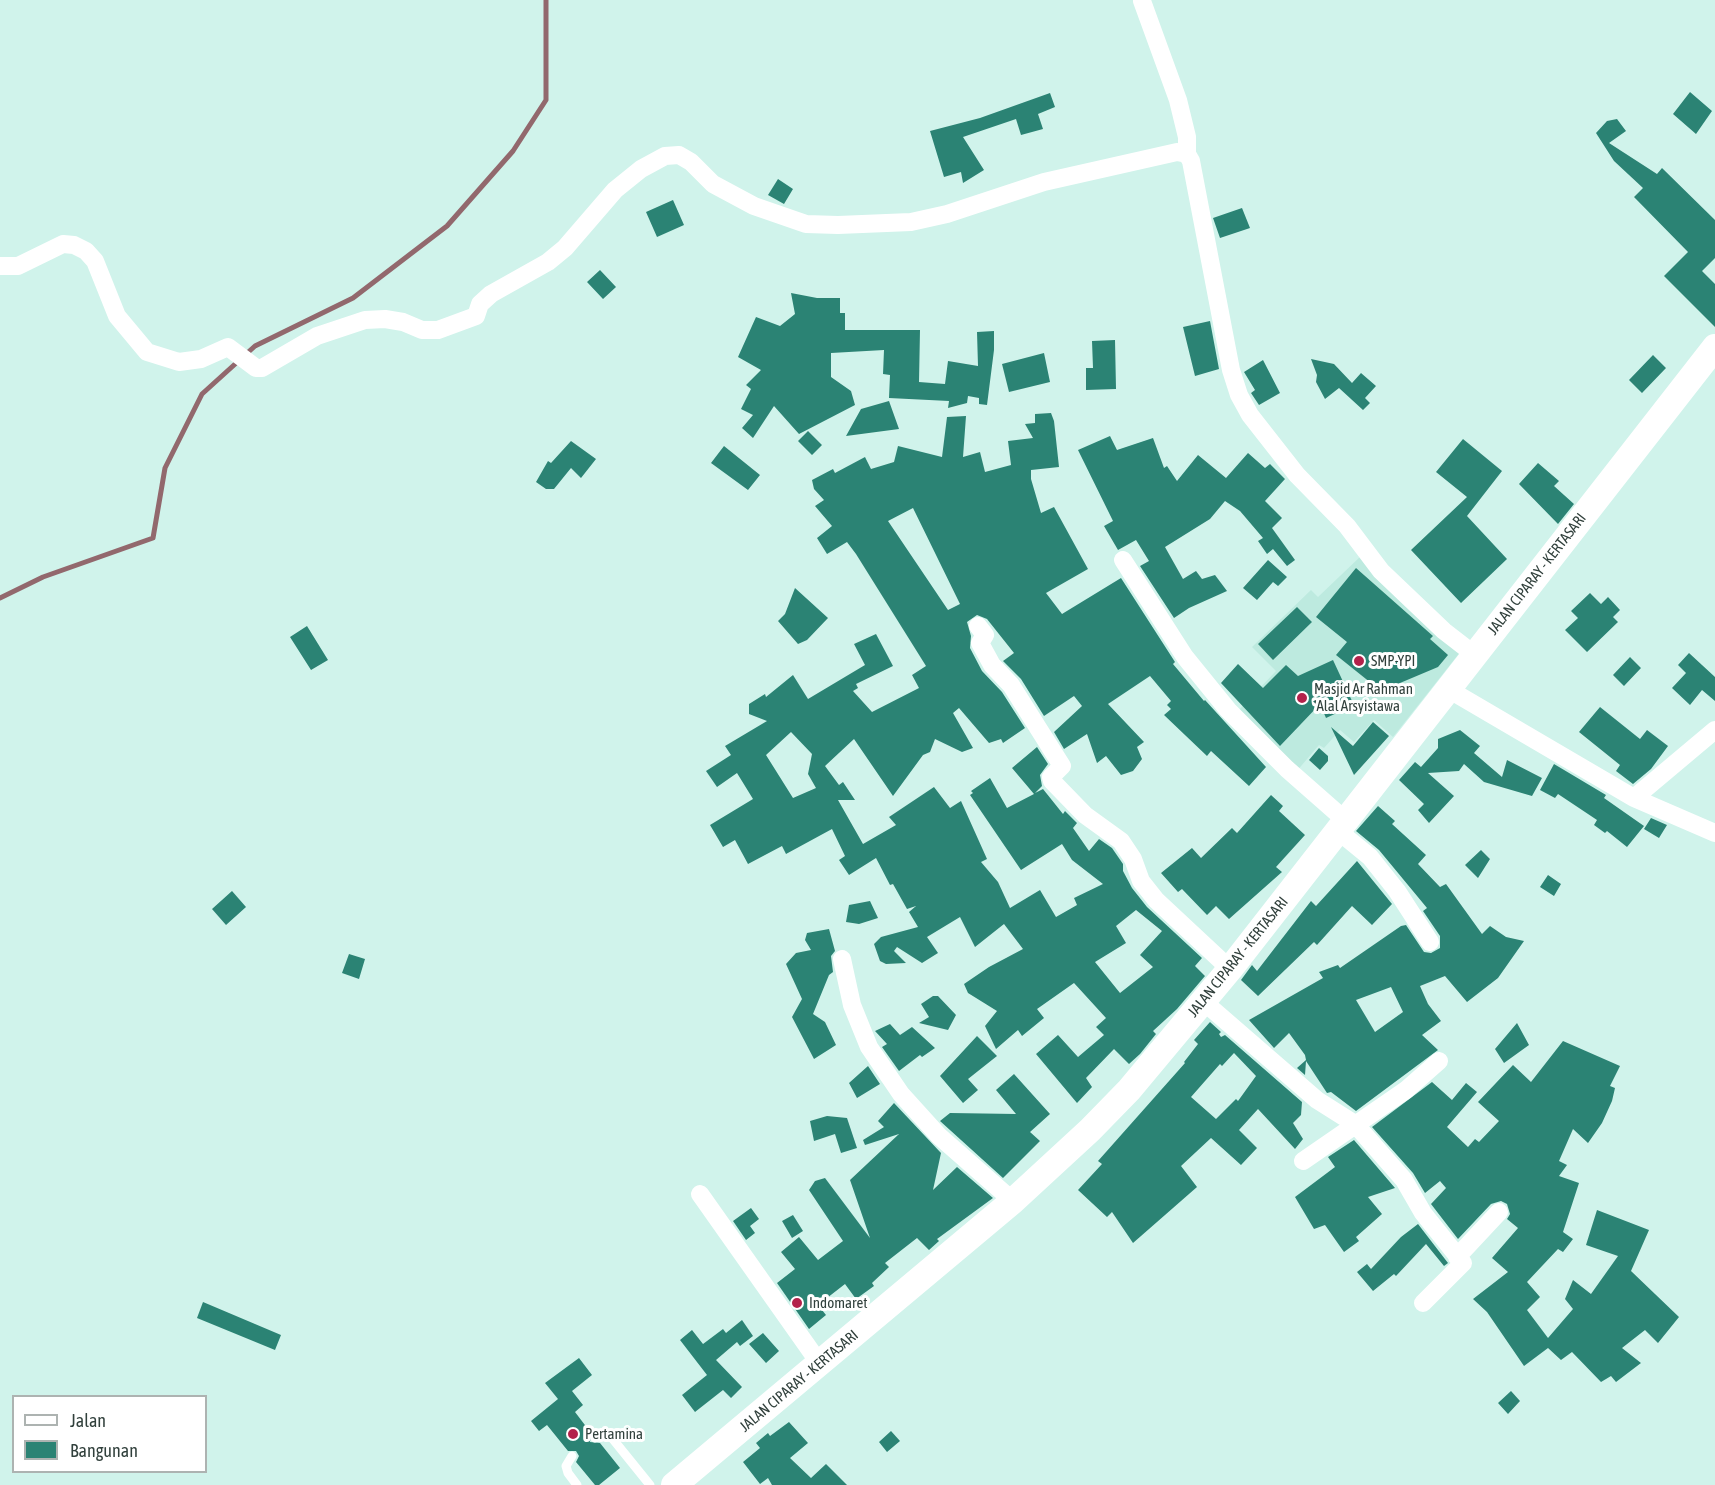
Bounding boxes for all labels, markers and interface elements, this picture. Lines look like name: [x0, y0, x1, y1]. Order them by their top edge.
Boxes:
street label: JALAN CIPARAY - KERTASARI: [1484, 510, 1590, 638]
place label: SMP-YPI: [1371, 652, 1415, 670]
marker: SMP-YPI: [1352, 654, 1366, 668]
place label: Masjid Ar Rahman 'Alal Arsyistawa: [1314, 680, 1413, 715]
marker: Masjid Ar Rahman 'Alal Arsyistawa: [1295, 691, 1309, 705]
street label: JALAN CIPARAY - KERTASARI: [1184, 893, 1292, 1021]
place label: Indomaret: [809, 1294, 868, 1312]
marker: Indomaret: [790, 1296, 804, 1310]
street label: JALAN CIPARAY - KERTASARI: [736, 1326, 862, 1436]
legend: [12, 1395, 207, 1473]
text: Jalan: [70, 1410, 106, 1431]
place label: Pertamina: [585, 1425, 643, 1443]
marker: Pertamina: [566, 1427, 580, 1441]
text: Bangunan: [70, 1440, 138, 1461]

